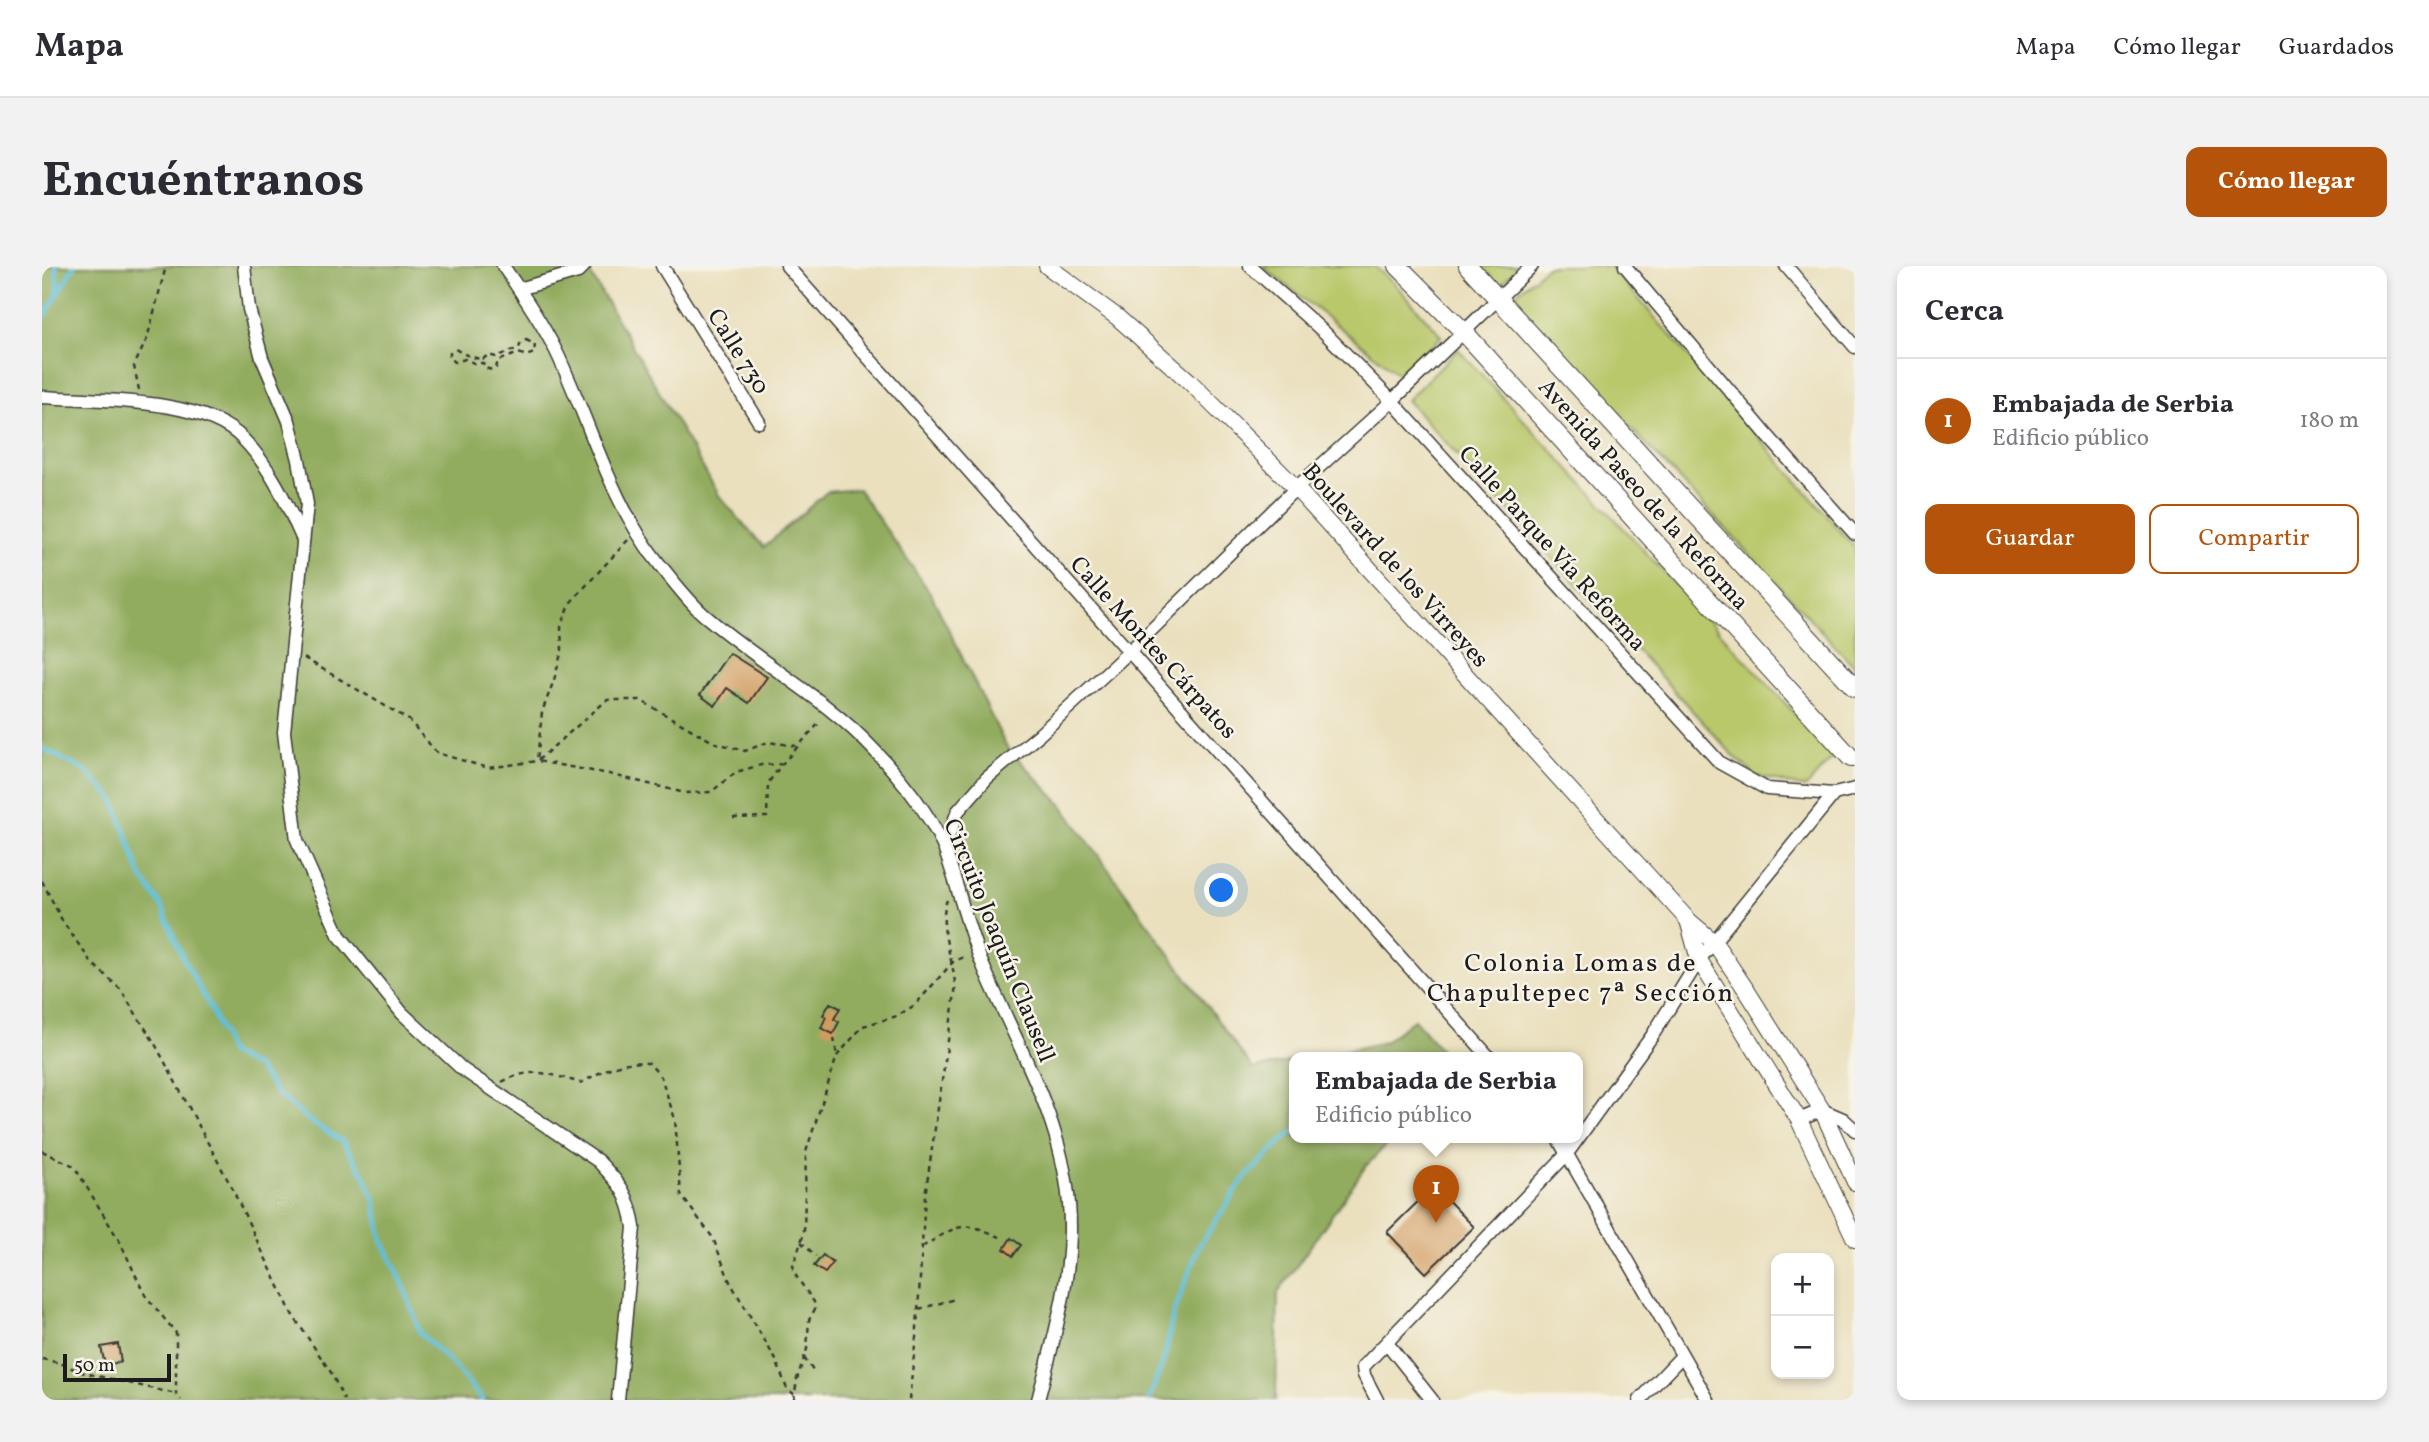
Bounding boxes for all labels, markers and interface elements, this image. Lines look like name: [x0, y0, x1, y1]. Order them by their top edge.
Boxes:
text: Mapa: [35, 25, 124, 71]
text: Mapa: [2016, 31, 2076, 65]
text: Cómo llegar: [2114, 31, 2241, 65]
text: Guardados: [2279, 31, 2394, 65]
button: Cómo llegar: [2186, 147, 2387, 217]
text: Encuéntranos: [42, 148, 364, 217]
text: Cerca: [1925, 291, 2004, 333]
street label: Calle 730: [698, 303, 777, 401]
street label: Avenida Paseo de la Reforma: [1529, 372, 1756, 619]
text: Embajada de Serbia: [1992, 387, 2234, 423]
text: 1: [1943, 405, 1953, 437]
text: 180 m: [2300, 405, 2359, 437]
text: Edificio público: [1992, 423, 2149, 455]
street label: Calle Parque Vía Reforma: [1450, 439, 1653, 660]
street label: Boulevard de los Virreyes: [1293, 457, 1496, 676]
button: Guardar: [1925, 504, 2135, 574]
button: Compartir: [2149, 504, 2359, 574]
street label: Calle Montes Cárpatos: [1061, 549, 1244, 747]
street label: Circuito Joaquín Clausell: [934, 814, 1063, 1068]
your location: [1204, 873, 1238, 907]
district label: Colonia Lomas de Chapultepec 7ª Sección: [1427, 946, 1735, 1012]
popup: [1289, 1052, 1583, 1143]
text: Embajada de Serbia: [1315, 1064, 1557, 1100]
text: Edificio público: [1315, 1100, 1472, 1132]
pin: 1: [1413, 1165, 1459, 1223]
map controls: [1771, 1253, 1834, 1379]
button: +: [1771, 1253, 1834, 1316]
button: −: [1771, 1316, 1834, 1379]
scale bar: [63, 1351, 172, 1383]
text: 50 m: [74, 1353, 115, 1379]

